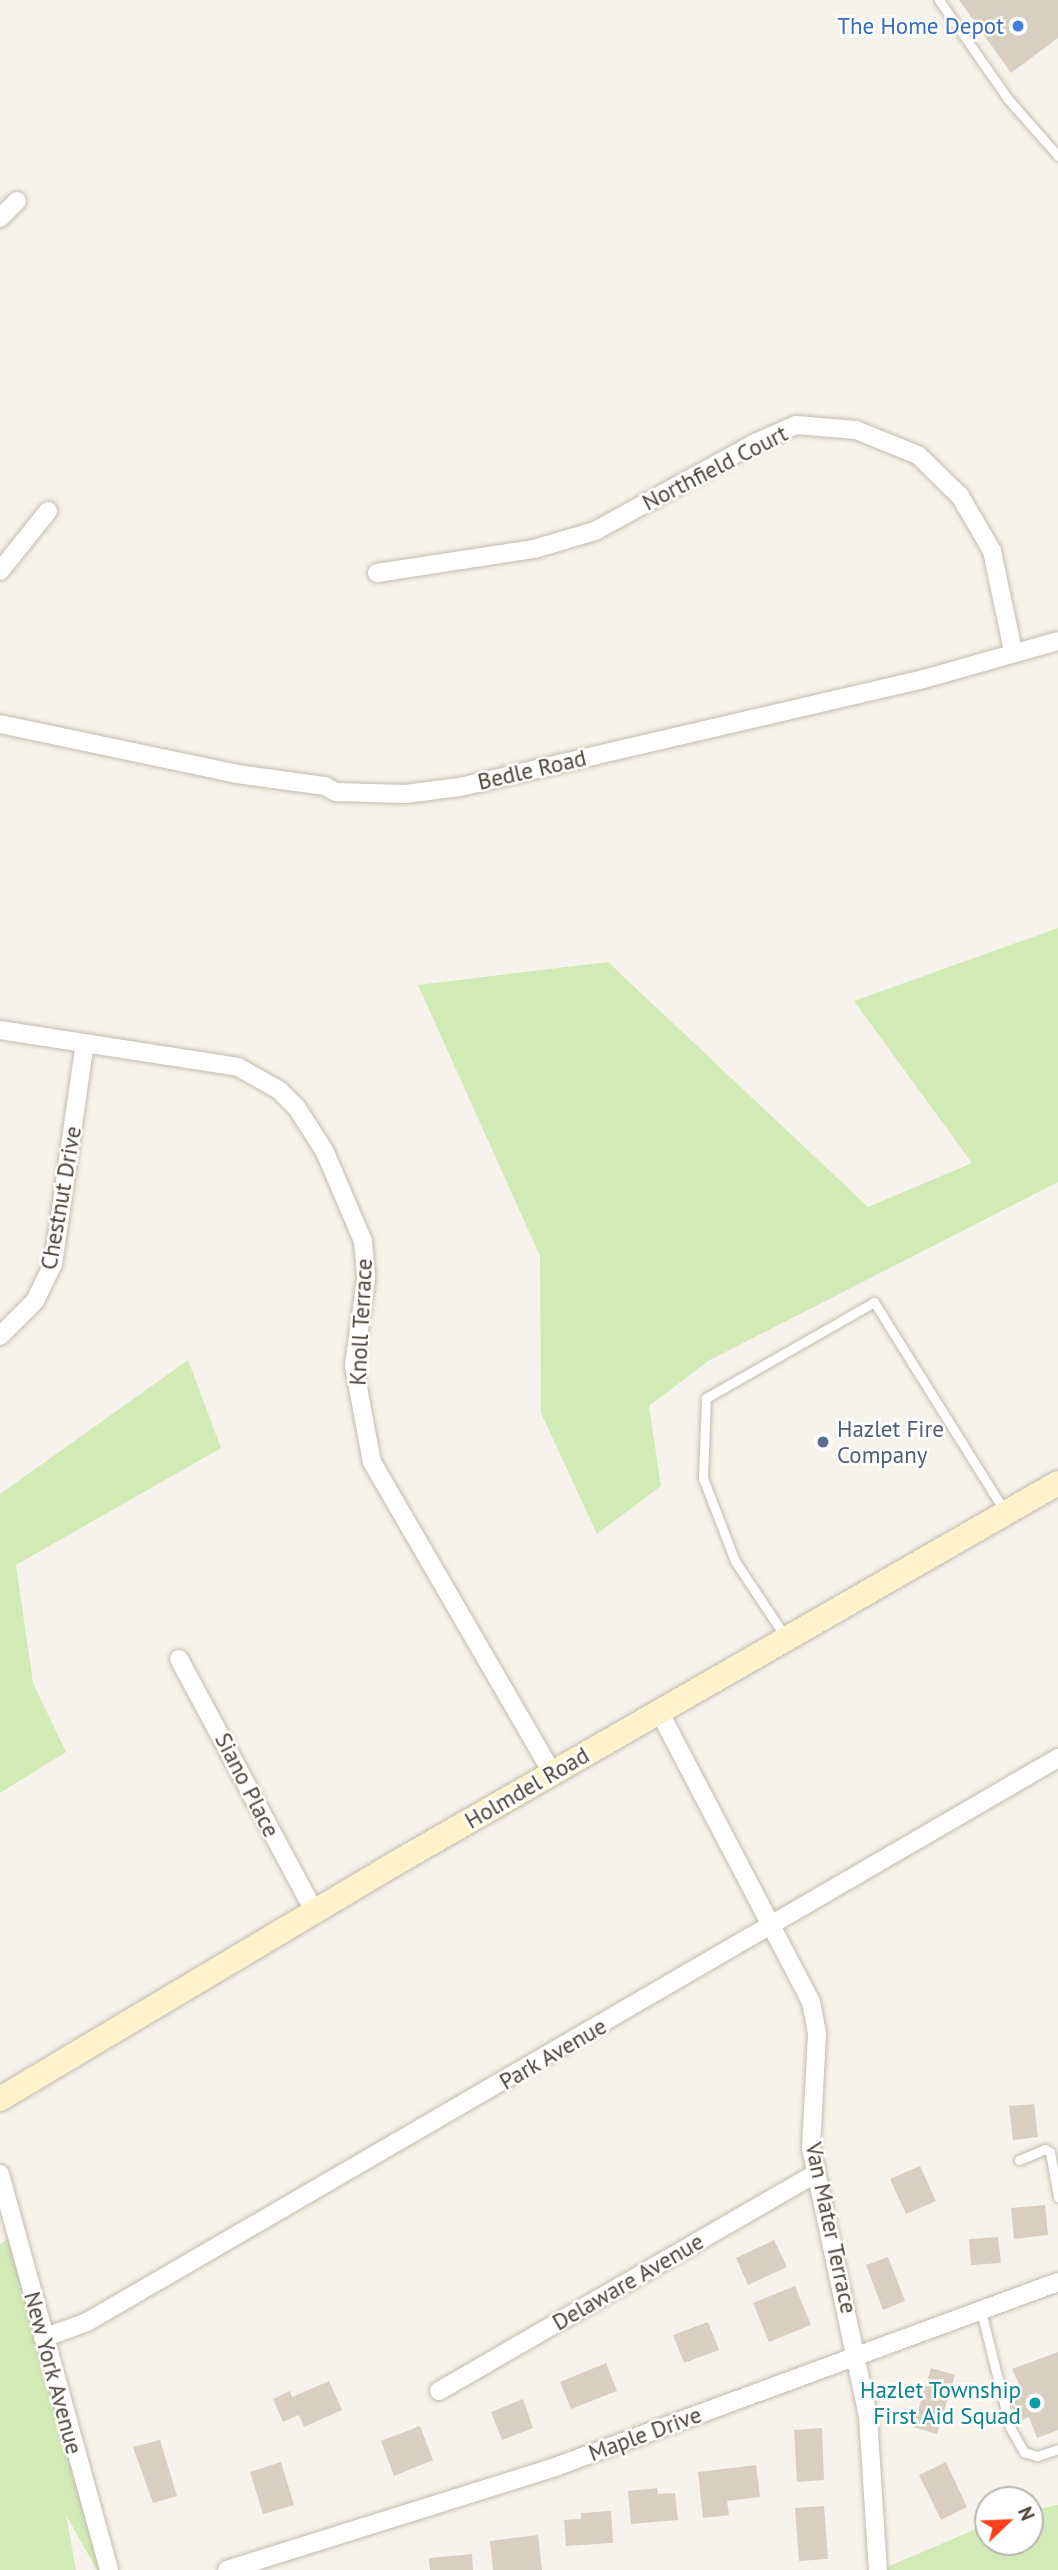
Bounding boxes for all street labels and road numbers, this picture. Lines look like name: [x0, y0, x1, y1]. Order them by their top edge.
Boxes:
street label: Northfield Court: [638, 420, 792, 516]
street label: Bedle Road: [475, 744, 589, 796]
street label: Chestnut Drive: [35, 1124, 87, 1272]
street label: Knoll Terrace: [344, 1257, 378, 1387]
street label: Siano Place: [209, 1728, 285, 1842]
street label: Holmdel Road: [460, 1741, 594, 1835]
street label: Park Avenue: [494, 2012, 612, 2096]
street label: Van Mater Terrace: [799, 2140, 863, 2316]
street label: Delaware Avenue: [547, 2227, 709, 2337]
street label: New York Avenue: [18, 2287, 88, 2459]
street label: Maple Drive: [585, 2401, 705, 2467]

